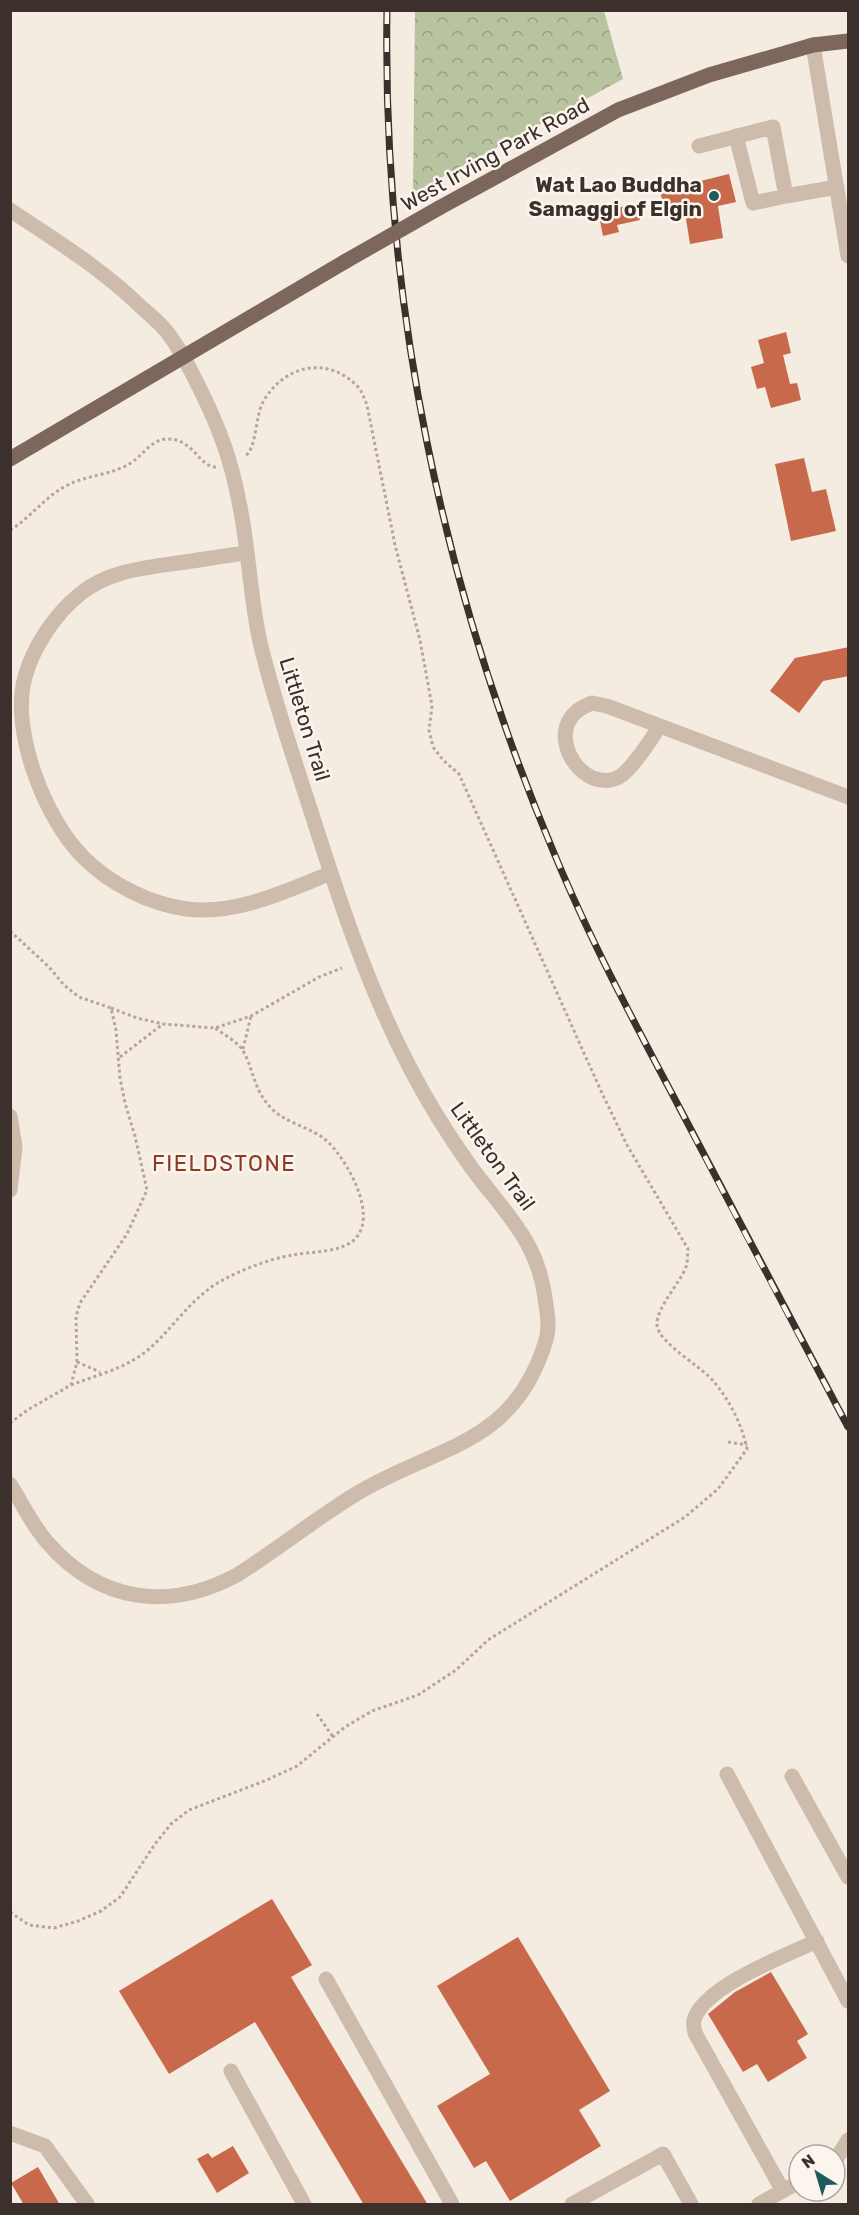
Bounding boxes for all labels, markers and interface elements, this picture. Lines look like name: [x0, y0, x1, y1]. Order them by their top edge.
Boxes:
street label: West Irving Park Road: [396, 92, 594, 216]
place label: Wat Lao Buddha Samaggi of Elgin: [529, 172, 702, 221]
marker: Wat Lao Buddha Samaggi of Elgin: [707, 189, 721, 203]
street label: Littleton Trail: [274, 654, 336, 784]
street label: Littleton Trail: [445, 1097, 541, 1215]
district label: FIELDSTONE: [152, 1150, 296, 1177]
north arrow: [787, 2143, 847, 2203]
text: N: [798, 2150, 819, 2172]

